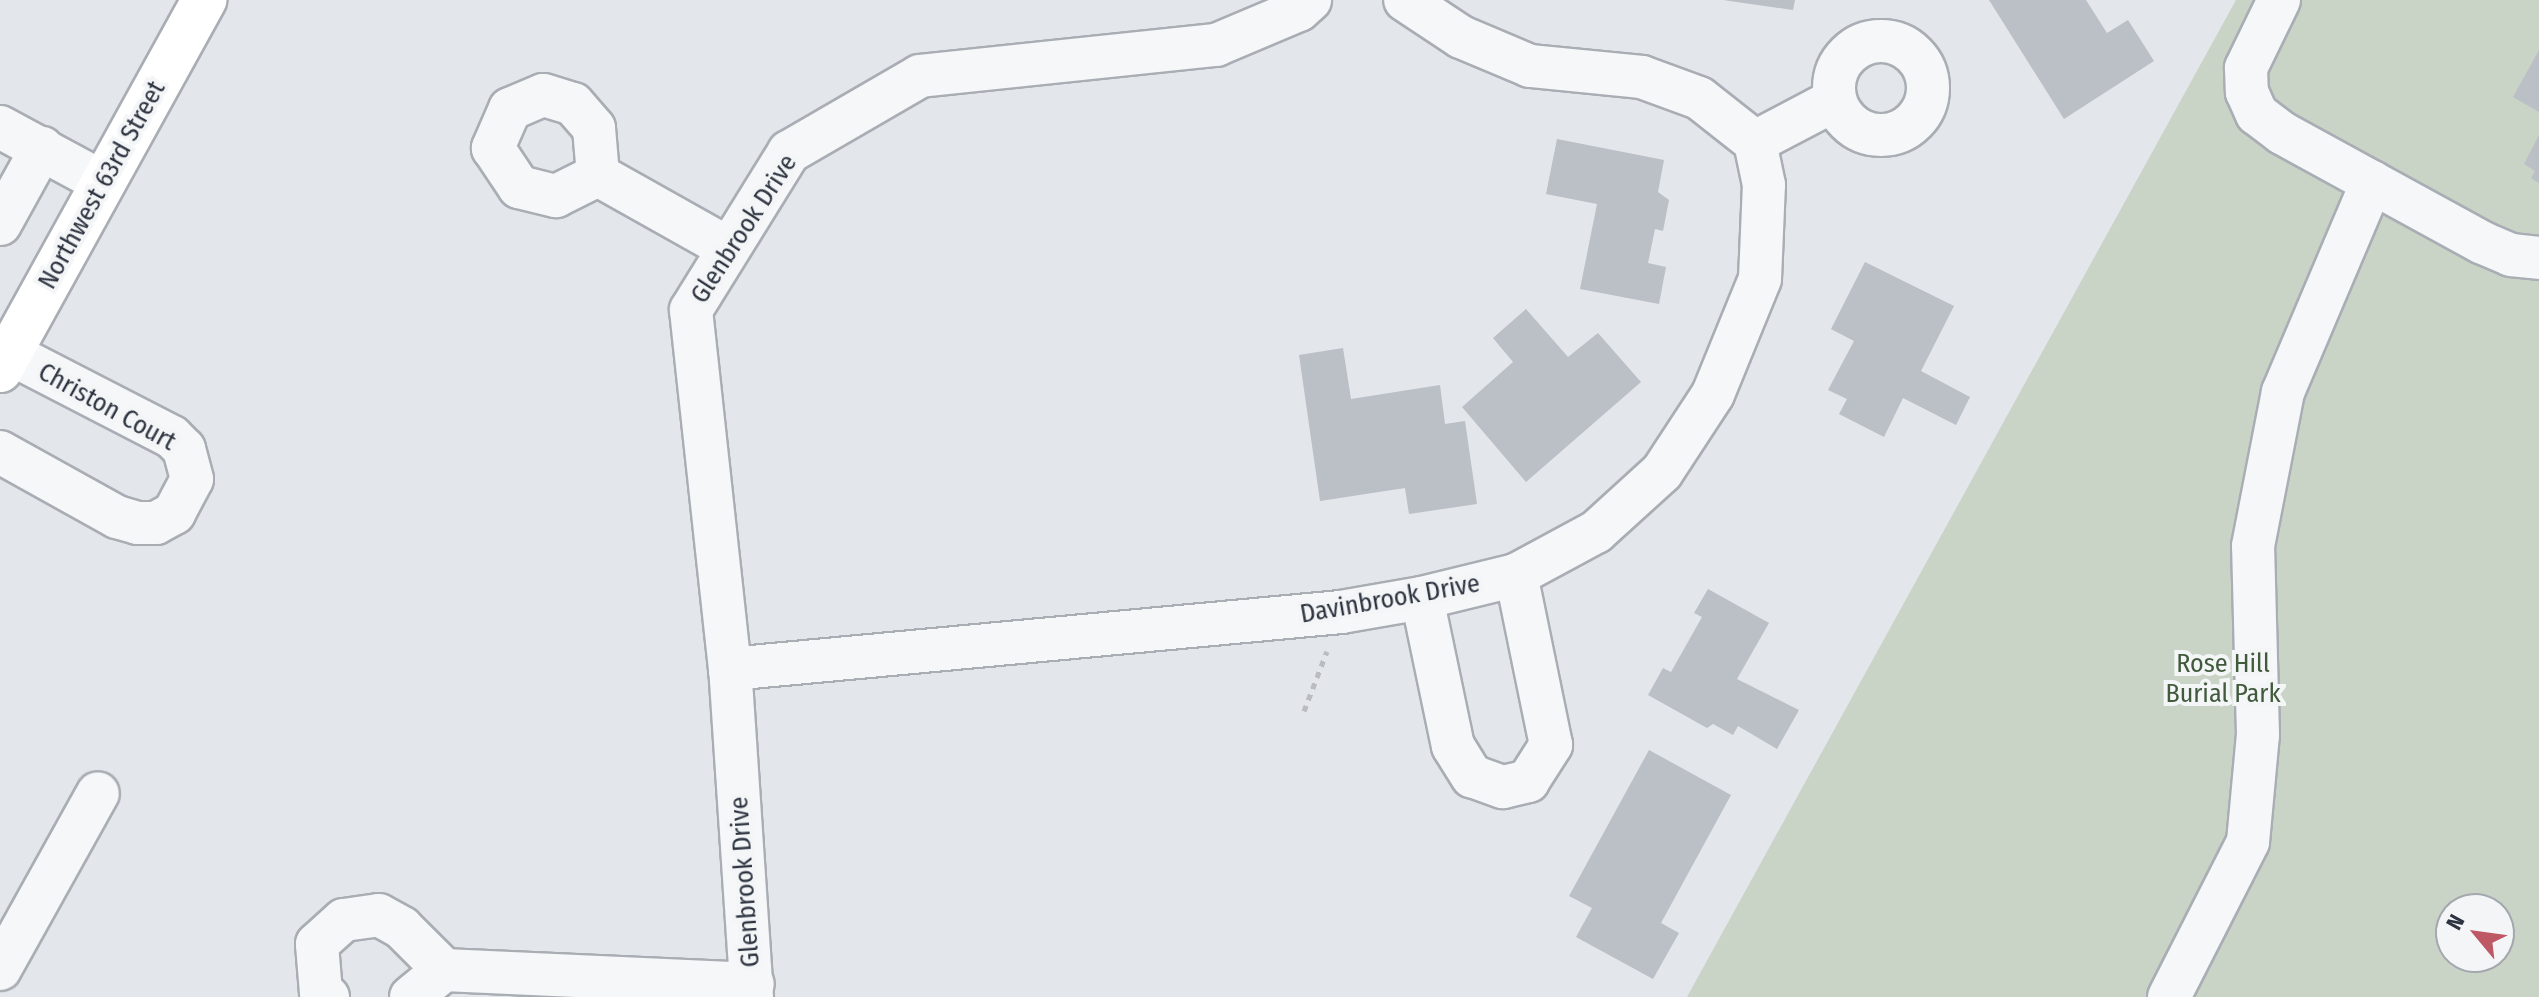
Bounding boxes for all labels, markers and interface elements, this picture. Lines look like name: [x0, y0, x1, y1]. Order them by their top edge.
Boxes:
street label: Northwest 63rd Street: [32, 76, 172, 294]
street label: Glenbrook Drive: [684, 149, 804, 309]
street label: Christon Court: [33, 356, 181, 458]
street label: Davinbrook Drive: [1298, 568, 1482, 630]
park label: Rose Hill Burial Park: [2165, 648, 2281, 710]
street label: Glenbrook Drive: [723, 796, 767, 968]
north arrow: [2435, 893, 2515, 973]
text: N: [2440, 910, 2470, 934]

